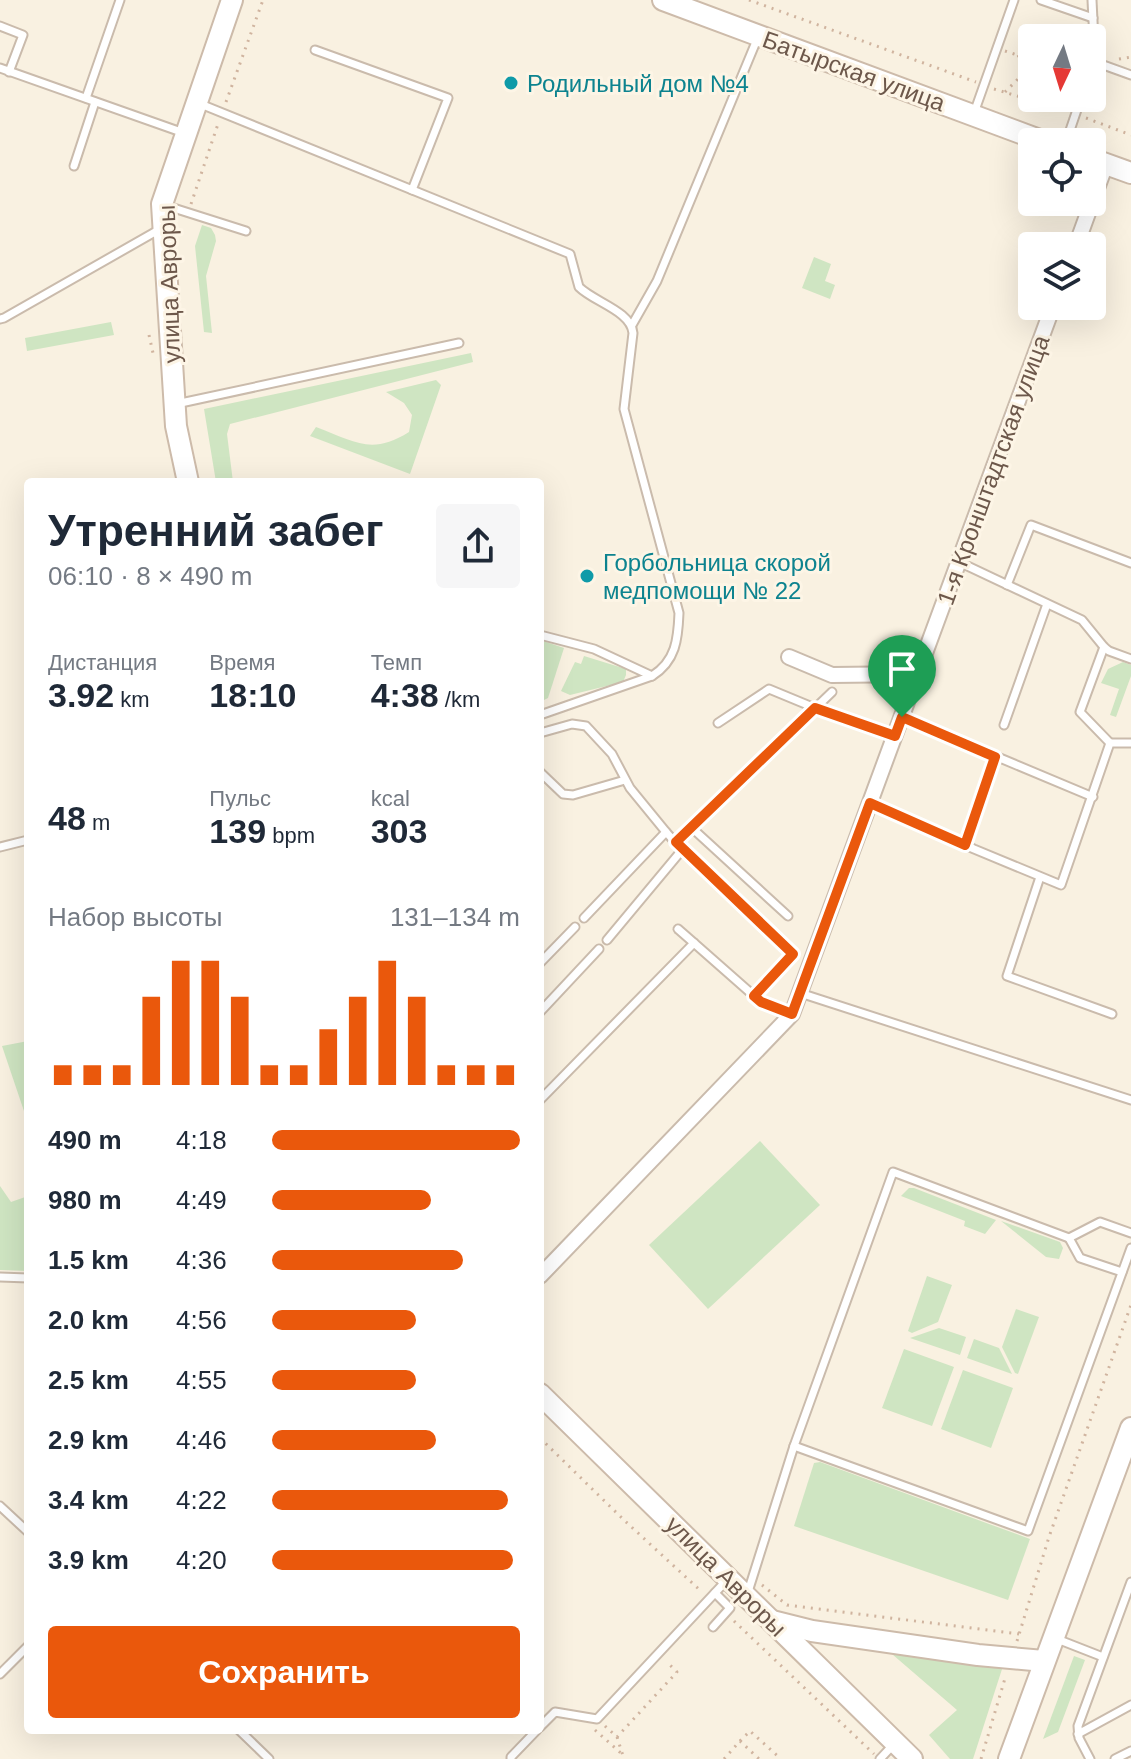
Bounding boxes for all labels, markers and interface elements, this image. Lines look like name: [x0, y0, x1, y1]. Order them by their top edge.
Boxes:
north arrow: [1018, 24, 1106, 112]
map controls: [1018, 24, 1106, 320]
street label: Батырская улица: [759, 25, 950, 117]
place label: Родильный дом №4: [527, 70, 749, 97]
marker: Родильный дом №4: [502, 74, 520, 92]
button: locate: [1018, 128, 1106, 216]
street label: улица Авроры: [153, 204, 185, 364]
button: layers: [1018, 232, 1106, 320]
street label: 1-я Кронштадтская улица: [932, 331, 1055, 609]
button: share: [436, 504, 520, 588]
text: Утренний забег: [48, 506, 383, 555]
place label: Горбольница скорой медпомощи № 22: [603, 549, 831, 604]
text: 06:10 · 8 × 490 m: [48, 561, 253, 591]
marker: Горбольница скорой медпомощи № 22: [578, 567, 596, 585]
pin: [868, 635, 936, 717]
icon: arrive: [880, 647, 924, 691]
text: Дистанция: [48, 650, 157, 675]
text: Время: [209, 650, 276, 675]
text: Темп: [371, 650, 422, 675]
text: 3.92: [48, 676, 114, 714]
text: 18:10: [209, 676, 296, 714]
text: 4:38: [371, 676, 439, 714]
text: km: [114, 687, 150, 712]
text: /km: [439, 687, 480, 712]
text: Пульс: [209, 786, 271, 811]
text: kcal: [371, 786, 410, 811]
text: 48: [48, 799, 86, 837]
text: m: [86, 810, 110, 835]
text: 139: [209, 812, 266, 850]
text: 303: [371, 812, 427, 850]
text: bpm: [266, 823, 315, 848]
text: Набор высоты: [48, 902, 223, 932]
text: 131–134 m: [390, 902, 520, 932]
text: 490 m: [48, 1125, 122, 1155]
text: 4:18: [176, 1125, 227, 1155]
text: 980 m: [48, 1185, 122, 1215]
text: 4:49: [176, 1185, 227, 1215]
text: 1.5 km: [48, 1245, 129, 1275]
text: 4:36: [176, 1245, 227, 1275]
text: 2.0 km: [48, 1305, 129, 1335]
text: 4:56: [176, 1305, 227, 1335]
text: 2.5 km: [48, 1365, 129, 1395]
text: 4:55: [176, 1365, 227, 1395]
text: 2.9 km: [48, 1425, 129, 1455]
text: 4:46: [176, 1425, 227, 1455]
text: 3.4 km: [48, 1485, 129, 1515]
text: 4:22: [176, 1485, 227, 1515]
street label: улица Авроры: [660, 1510, 792, 1642]
text: 3.9 km: [48, 1545, 129, 1575]
text: 4:20: [176, 1545, 227, 1575]
button: Сохранить: [48, 1626, 520, 1718]

